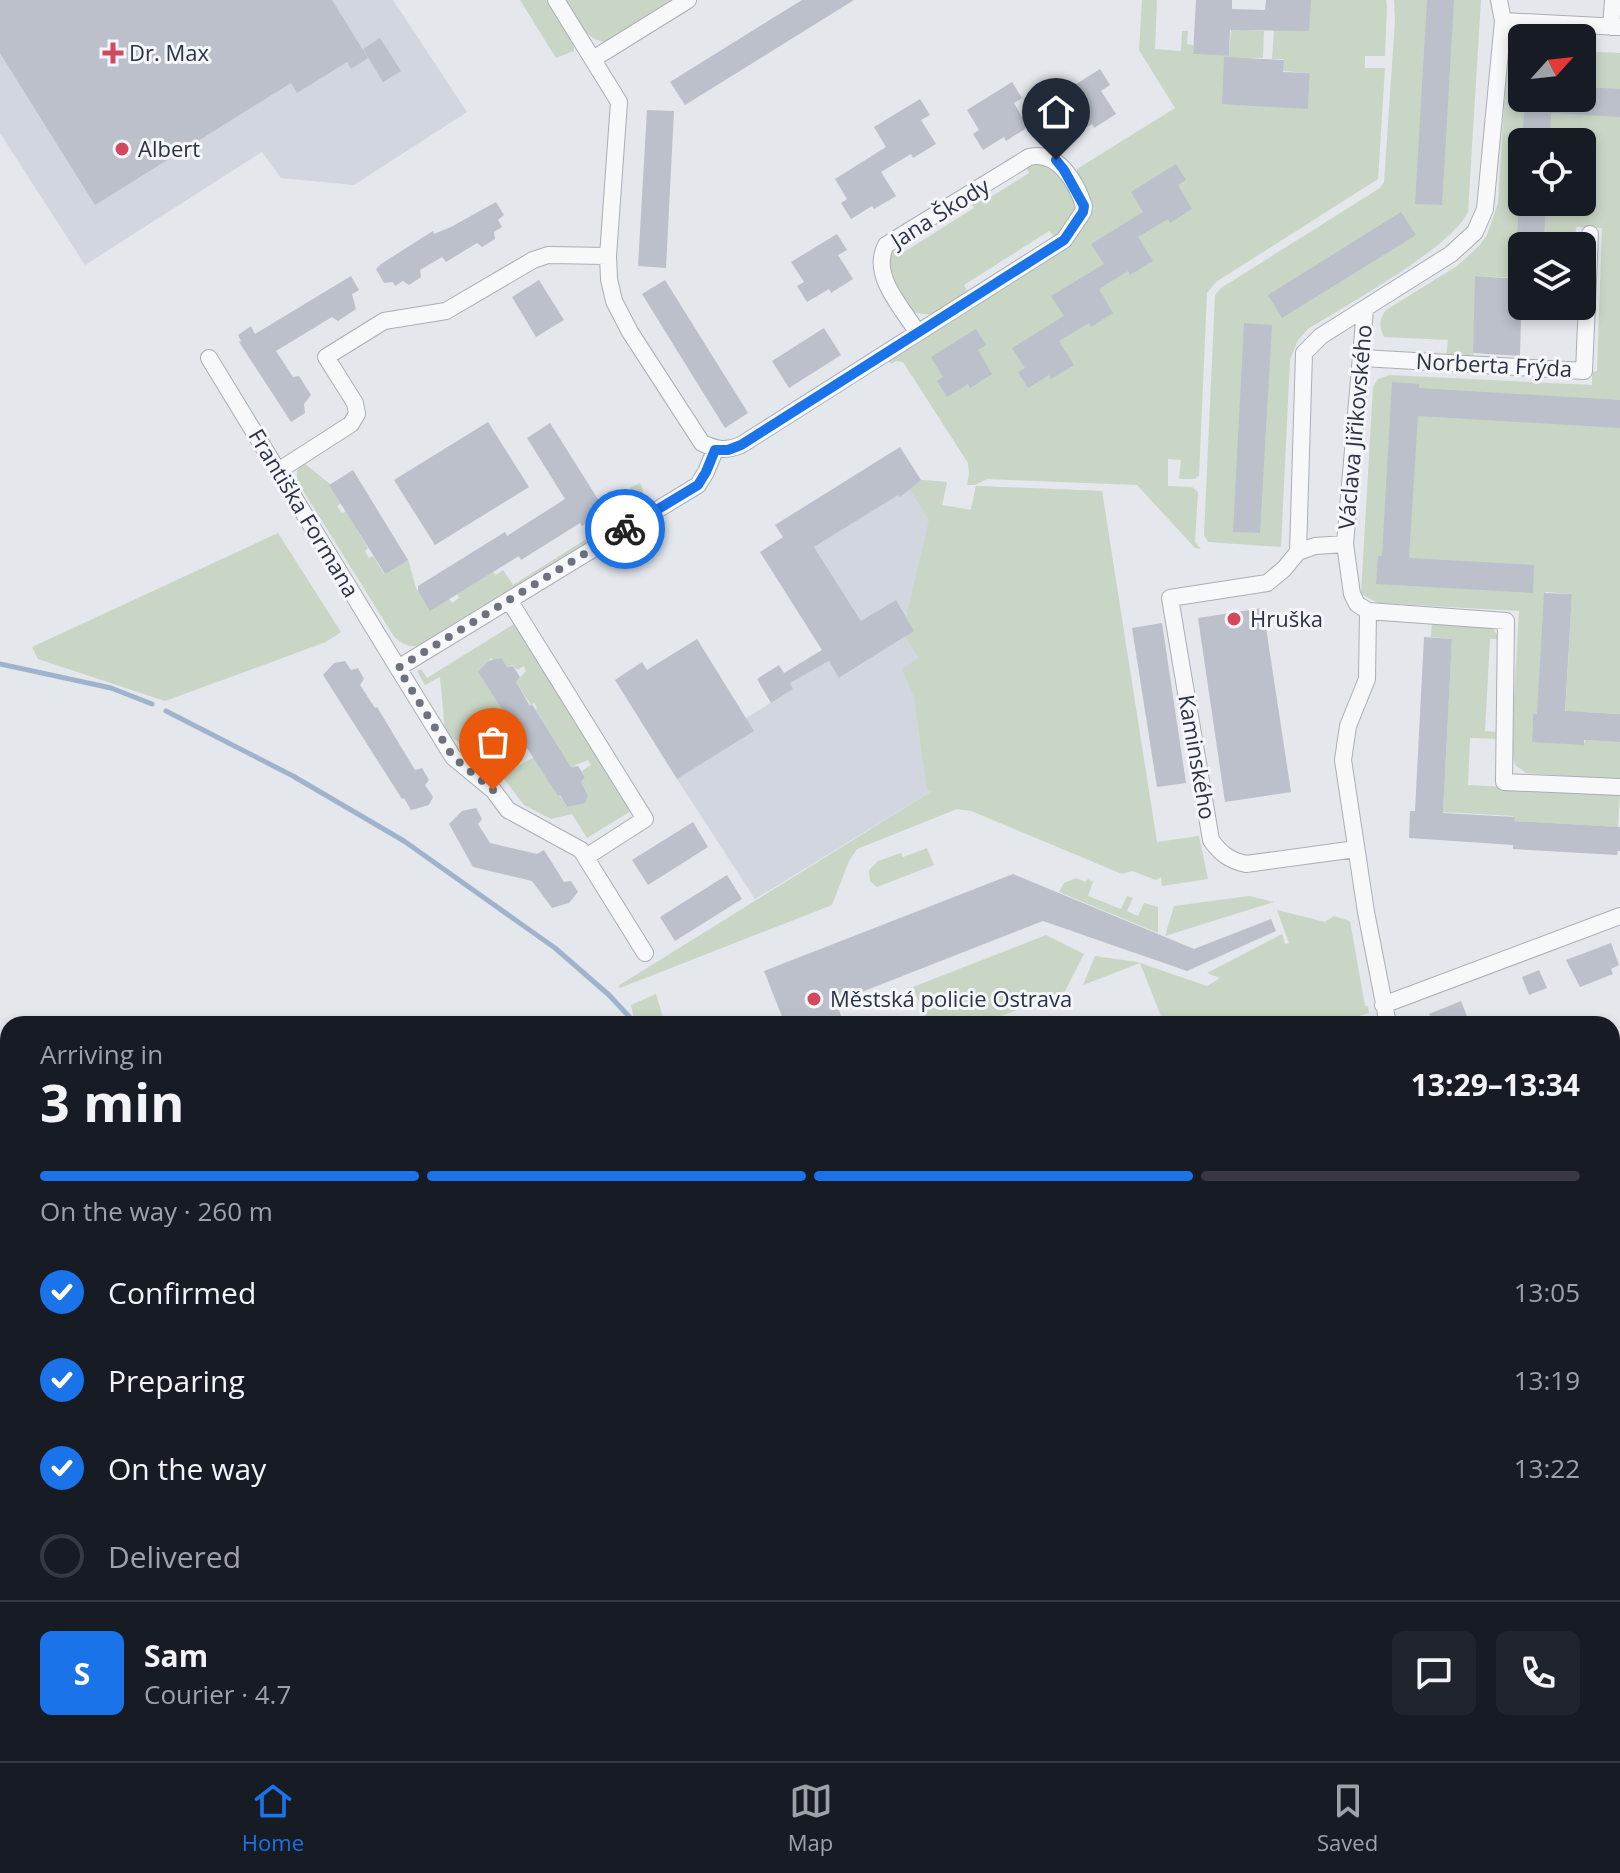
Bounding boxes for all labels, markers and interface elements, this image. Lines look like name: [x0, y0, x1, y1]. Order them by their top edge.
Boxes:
north arrow: [1508, 24, 1596, 112]
map controls: [1508, 24, 1596, 320]
place label: Dr. Max: [129, 37, 209, 67]
marker: Dr. Max: [104, 44, 122, 62]
pin: [1022, 78, 1090, 160]
icon: home: [1034, 90, 1078, 134]
button: locate: [1508, 128, 1596, 216]
place label: Albert: [138, 133, 200, 163]
marker: Albert: [113, 140, 131, 158]
street label: Jana Škody: [883, 170, 995, 255]
button: layers: [1508, 232, 1596, 320]
street label: Václava Jiřikovského: [1330, 323, 1378, 531]
street label: Norberta Frýda: [1415, 345, 1573, 383]
street label: Františka Formana: [243, 423, 367, 602]
courier: [585, 489, 665, 569]
icon: bike: [603, 507, 647, 551]
place label: Hruška: [1250, 603, 1323, 633]
marker: Hruška: [1225, 610, 1243, 628]
street label: Kaminského: [1172, 692, 1224, 822]
pin: [459, 708, 527, 790]
icon: bag: [471, 720, 515, 764]
place label: Městská policie Ostrava: [830, 983, 1072, 1013]
marker: Městská policie Ostrava: [805, 990, 823, 1008]
text: Arriving in: [40, 1036, 163, 1072]
text: 13:29–13:34: [1411, 1064, 1580, 1105]
text: 3 min: [40, 1066, 184, 1137]
text: On the way · 260 m: [40, 1193, 273, 1229]
icon: check: [40, 1270, 84, 1314]
text: Confirmed: [108, 1272, 256, 1313]
text: 13:05: [1514, 1274, 1580, 1310]
icon: check: [40, 1358, 84, 1402]
text: Preparing: [108, 1360, 245, 1401]
text: 13:19: [1514, 1362, 1580, 1398]
icon: check: [40, 1446, 84, 1490]
text: On the way: [108, 1448, 266, 1489]
text: 13:22: [1514, 1450, 1580, 1486]
text: Delivered: [108, 1536, 241, 1577]
button: chat: [1392, 1631, 1476, 1715]
button: phone: [1496, 1631, 1580, 1715]
text: Sam: [144, 1635, 208, 1676]
text: S: [74, 1653, 90, 1694]
text: Courier · 4.7: [144, 1676, 291, 1712]
tab: Home: [242, 1779, 304, 1857]
tab: Map: [788, 1779, 833, 1857]
tab: Saved: [1317, 1779, 1378, 1857]

